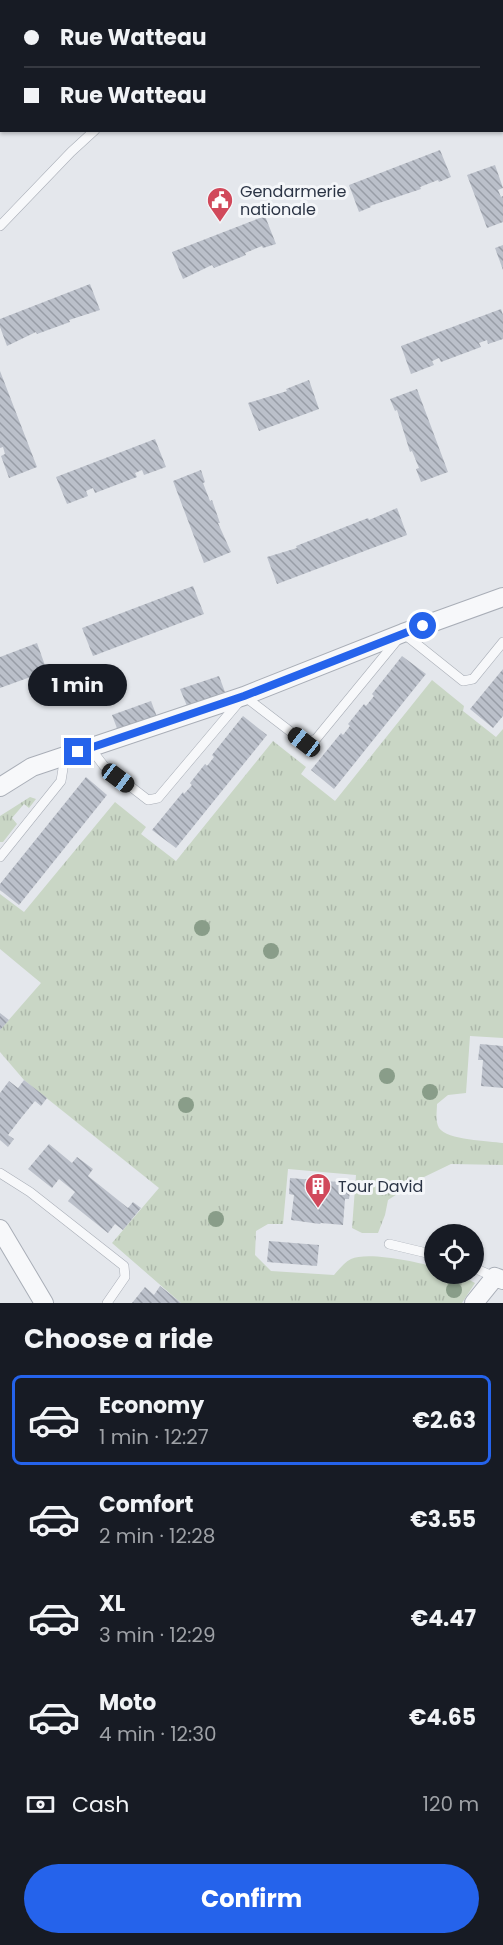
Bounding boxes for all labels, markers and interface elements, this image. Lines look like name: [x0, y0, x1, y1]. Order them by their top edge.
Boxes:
text: Rue Watteau: [60, 22, 207, 53]
text: Rue Watteau: [60, 80, 207, 111]
place label: Gendarmerie nationale: [240, 180, 347, 221]
public building icon: Gendarmerie nationale: [205, 185, 235, 223]
route start: [409, 612, 436, 639]
callout: 1 min: [28, 665, 128, 707]
text: 1 min: [51, 671, 104, 699]
car: [284, 724, 324, 760]
route end: [64, 738, 91, 765]
car: [98, 760, 138, 796]
building icon: Tour David: [303, 1171, 333, 1209]
place label: Tour David: [338, 1175, 423, 1198]
map controls: [424, 1224, 484, 1284]
button: locate: [424, 1224, 484, 1284]
text: Choose a ride: [24, 1320, 213, 1357]
text: Economy: [99, 1390, 204, 1421]
icon: car: [27, 1393, 81, 1447]
text: €2.63: [412, 1405, 476, 1436]
text: 1 min · 12:27: [99, 1423, 209, 1451]
text: Comfort: [99, 1489, 193, 1520]
icon: car: [27, 1492, 81, 1546]
text: €3.55: [410, 1504, 476, 1535]
text: 2 min · 12:28: [99, 1522, 215, 1550]
text: XL: [99, 1588, 125, 1619]
icon: car: [27, 1591, 81, 1645]
text: €4.47: [411, 1603, 476, 1634]
text: 3 min · 12:29: [99, 1621, 216, 1649]
text: Moto: [99, 1687, 156, 1718]
icon: car: [27, 1690, 81, 1744]
text: €4.65: [409, 1702, 476, 1733]
text: 4 min · 12:30: [99, 1720, 217, 1748]
icon: cash: [24, 1788, 57, 1821]
text: Cash: [72, 1789, 129, 1820]
text: 120 m: [423, 1790, 479, 1818]
button: Confirm: [24, 1864, 479, 1933]

